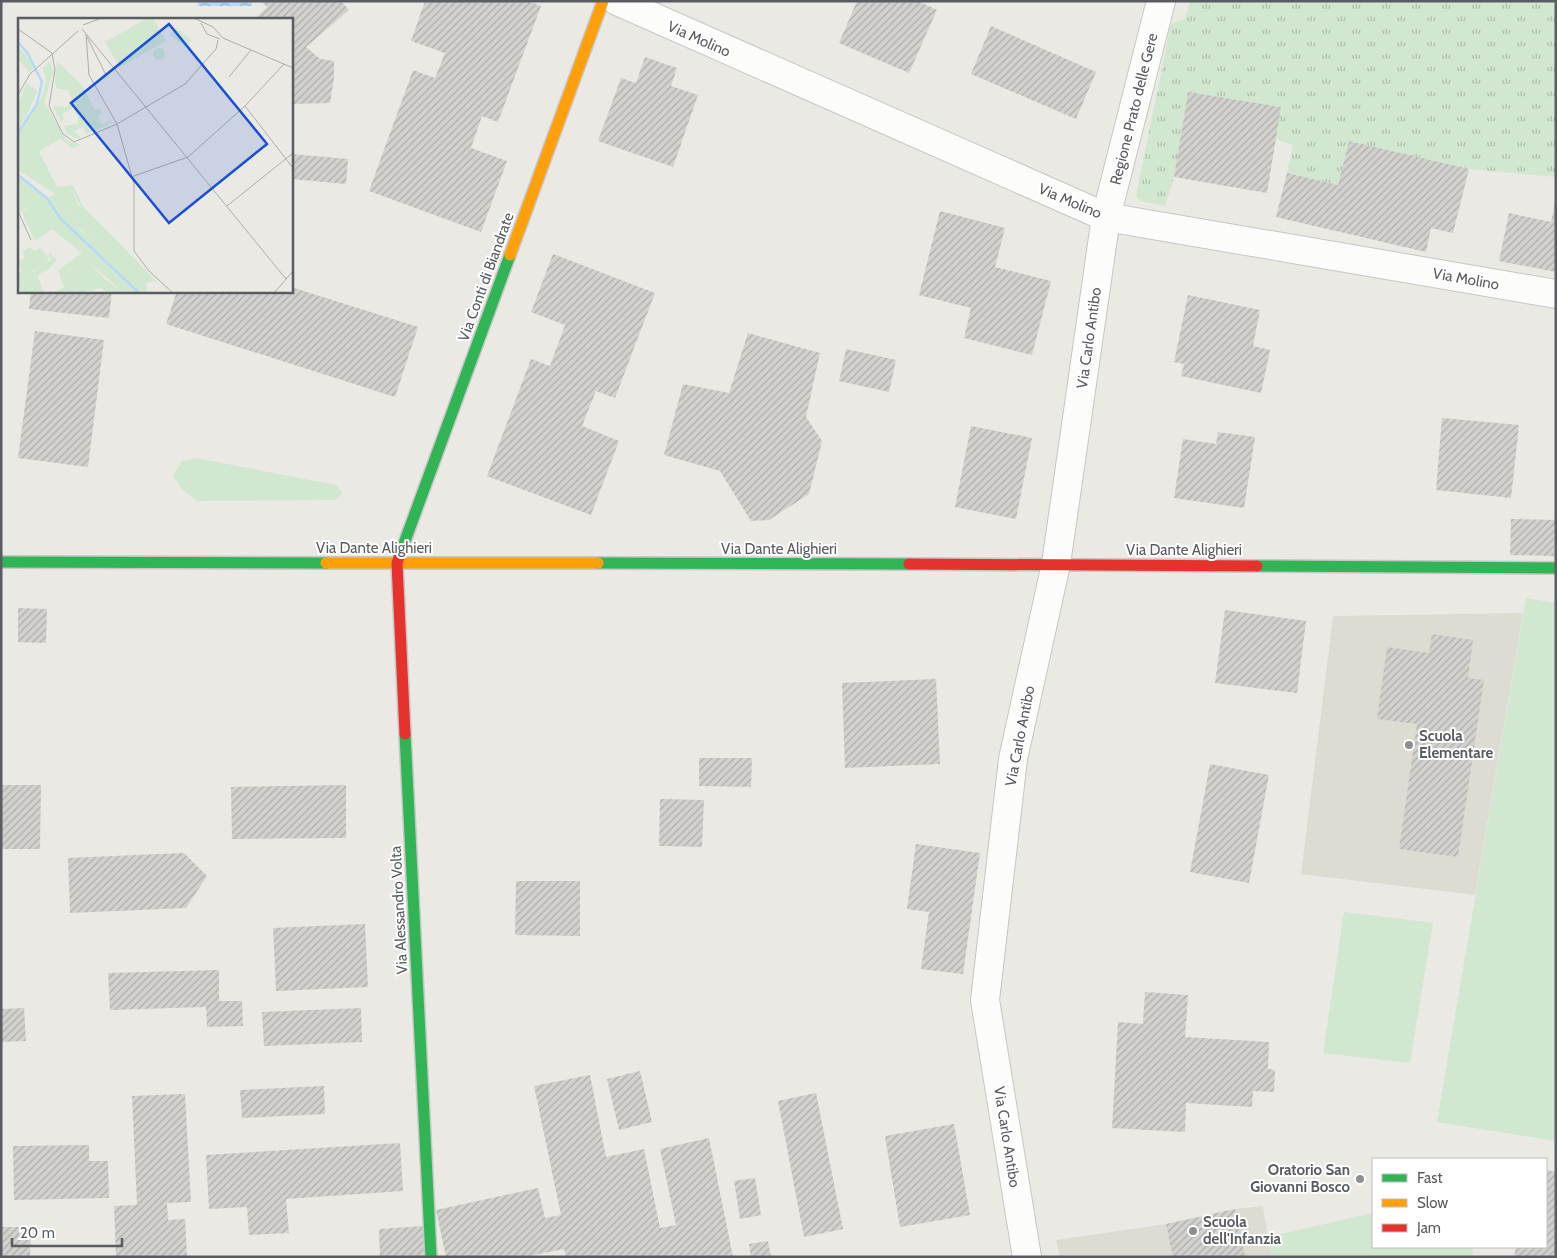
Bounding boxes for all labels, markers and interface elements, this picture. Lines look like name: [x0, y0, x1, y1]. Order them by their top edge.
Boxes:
street label: Via Molino: [665, 17, 733, 61]
inset map: [18, 18, 292, 292]
street label: Regione Prato delle Gere: [1106, 31, 1162, 187]
street label: Via Molino: [1036, 180, 1104, 222]
street label: Via Conti di Biandrate: [454, 210, 518, 344]
street label: Via Molino: [1431, 264, 1501, 294]
street label: Via Carlo Antibo: [1073, 286, 1105, 390]
street label: Via Dante Alighieri: [316, 539, 432, 557]
street label: Via Dante Alighieri: [721, 540, 837, 558]
street label: Via Dante Alighieri: [1126, 541, 1242, 559]
street label: Via Carlo Antibo: [1001, 684, 1039, 788]
place label: Scuola Elementare: [1419, 727, 1494, 762]
marker: Scuola Elementare: [1403, 739, 1415, 751]
street label: Via Alessandro Volta: [387, 845, 411, 975]
street label: Via Carlo Antibo: [990, 1085, 1024, 1189]
legend: [1372, 1158, 1547, 1248]
place label: Oratorio San Giovanni Bosco: [1250, 1161, 1350, 1196]
text: Fast: [1417, 1169, 1442, 1187]
marker: Oratorio San Giovanni Bosco: [1354, 1173, 1366, 1185]
text: Slow: [1417, 1194, 1448, 1212]
place label: Scuola dell'Infanzia: [1203, 1213, 1282, 1248]
scale bar: [12, 1216, 122, 1248]
text: Jam: [1416, 1219, 1441, 1237]
text: 20 m: [20, 1224, 55, 1242]
marker: Scuola dell'Infanzia: [1187, 1225, 1199, 1237]

